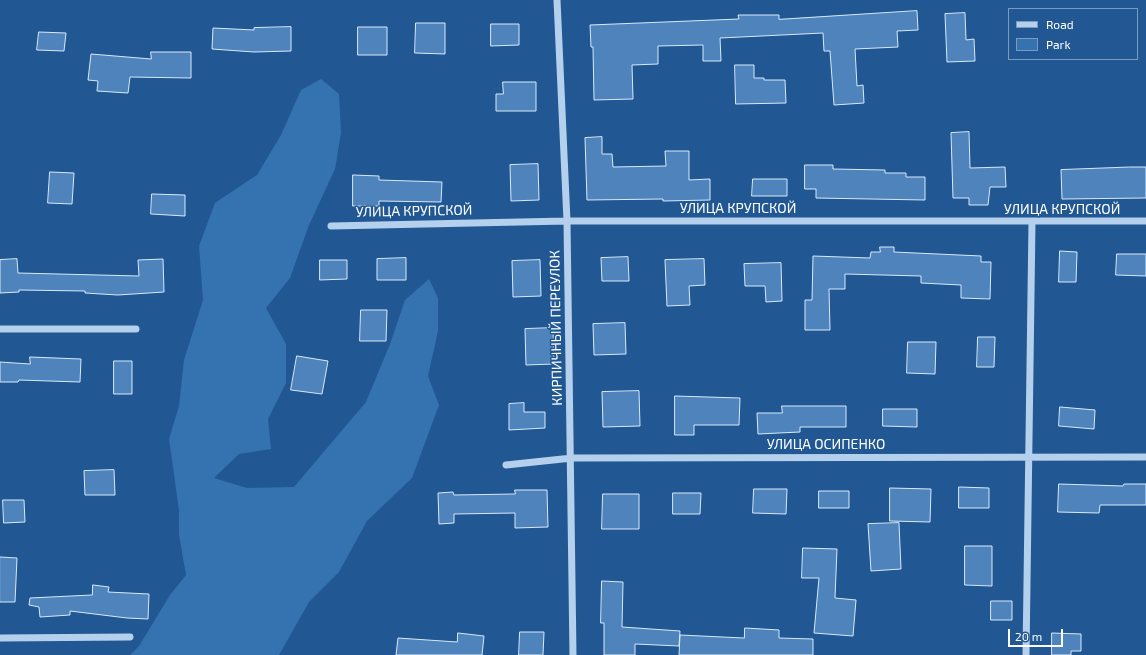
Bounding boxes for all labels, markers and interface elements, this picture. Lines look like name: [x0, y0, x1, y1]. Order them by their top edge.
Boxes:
legend: [1008, 8, 1138, 60]
text: Road: [1046, 17, 1074, 31]
text: Park: [1046, 37, 1071, 51]
street label: УЛИЦА КРУПСКОЙ: [680, 200, 796, 216]
street label: УЛИЦА КРУПСКОЙ: [1004, 201, 1120, 217]
street label: УЛИЦА КРУПСКОЙ: [355, 202, 473, 220]
street label: КИРПИЧНЫЙ ПЕРЕУЛОК: [546, 250, 566, 406]
street label: УЛИЦА ОСИПЕНКО: [767, 436, 885, 452]
scale bar: [1010, 621, 1065, 647]
text: 20 m: [1015, 629, 1042, 643]

